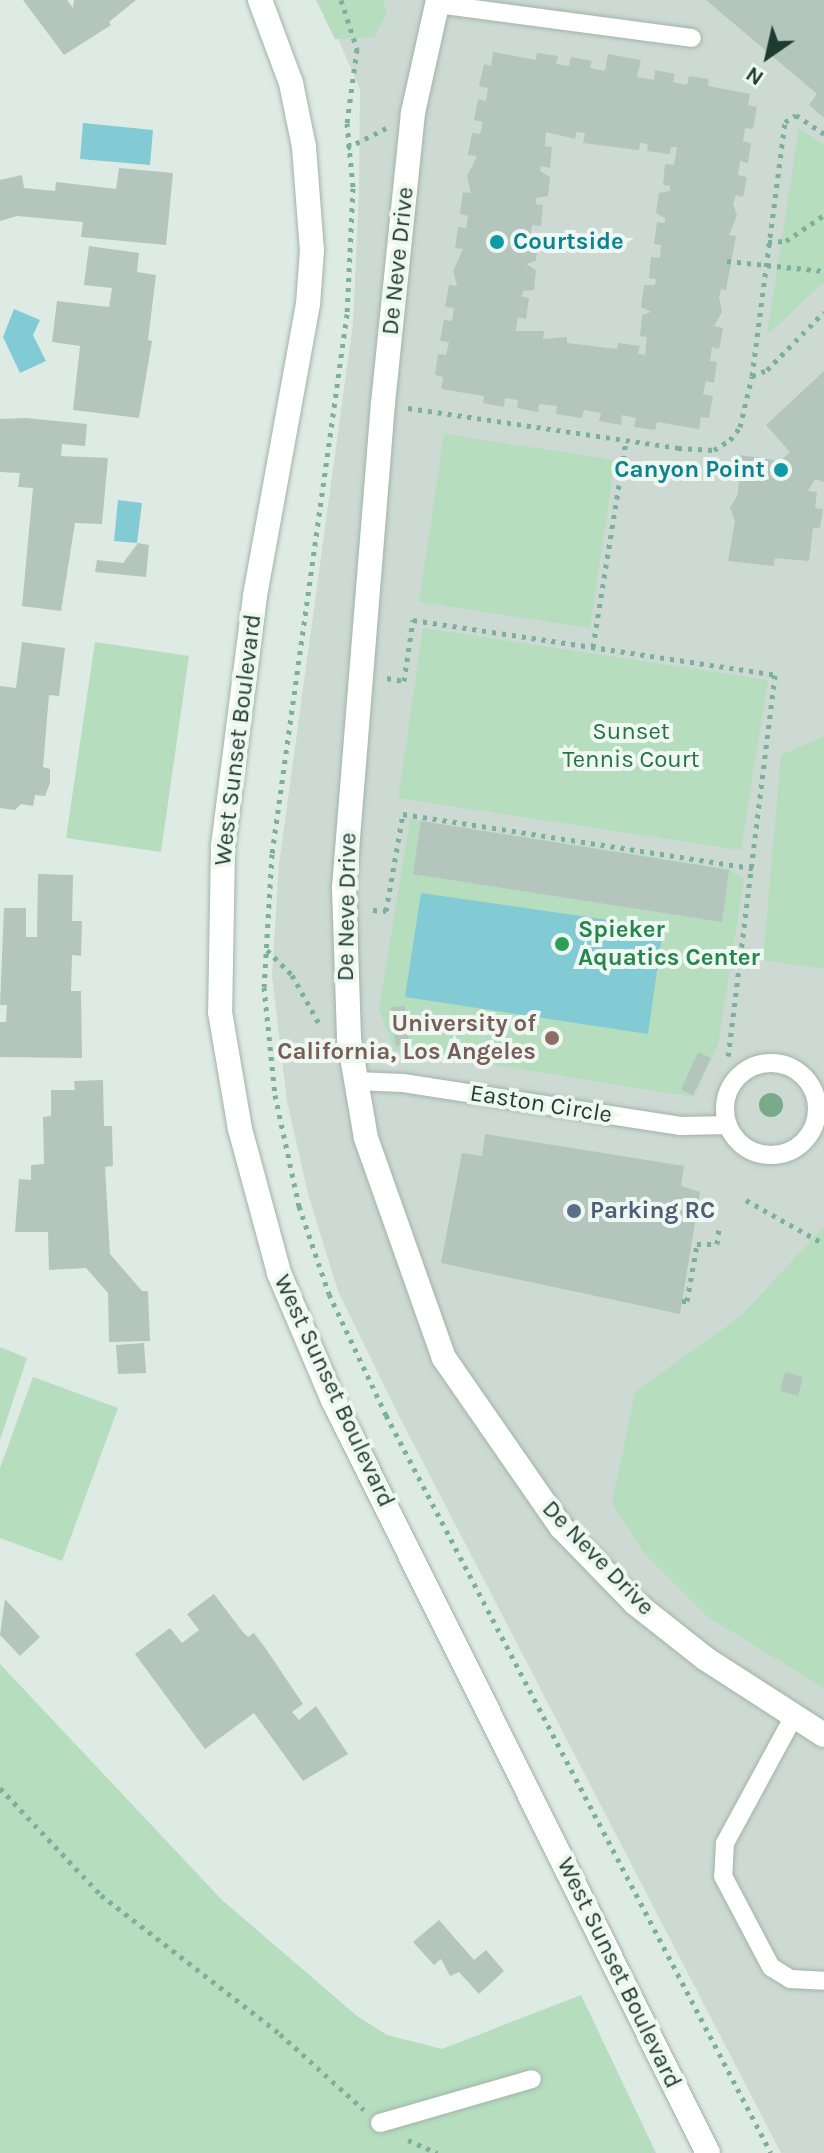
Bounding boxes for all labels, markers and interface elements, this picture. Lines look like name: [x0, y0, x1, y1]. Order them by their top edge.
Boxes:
north arrow: [728, 16, 808, 96]
text: N: [741, 61, 768, 91]
street label: De Neve Drive: [376, 186, 420, 336]
place label: Courtside: [513, 228, 624, 256]
marker: Courtside: [488, 233, 506, 251]
place label: Canyon Point: [614, 456, 765, 484]
marker: Canyon Point: [772, 461, 790, 479]
street label: West Sunset Boulevard: [208, 613, 268, 867]
park label: Sunset Tennis Court: [562, 718, 700, 774]
street label: De Neve Drive: [331, 832, 363, 982]
place label: Spieker Aquatics Center: [578, 916, 760, 972]
marker: Spieker Aquatics Center: [553, 935, 571, 953]
place label: University of California, Los Angeles: [277, 1010, 536, 1066]
marker: University of California, Los Angeles: [543, 1029, 561, 1047]
street label: Easton Circle: [468, 1079, 614, 1129]
place label: Parking RC: [590, 1197, 715, 1225]
marker: Parking RC: [565, 1202, 583, 1220]
street label: West Sunset Boulevard: [267, 1270, 401, 1512]
street label: De Neve Drive: [536, 1494, 660, 1622]
street label: West Sunset Boulevard: [551, 1853, 687, 2093]

